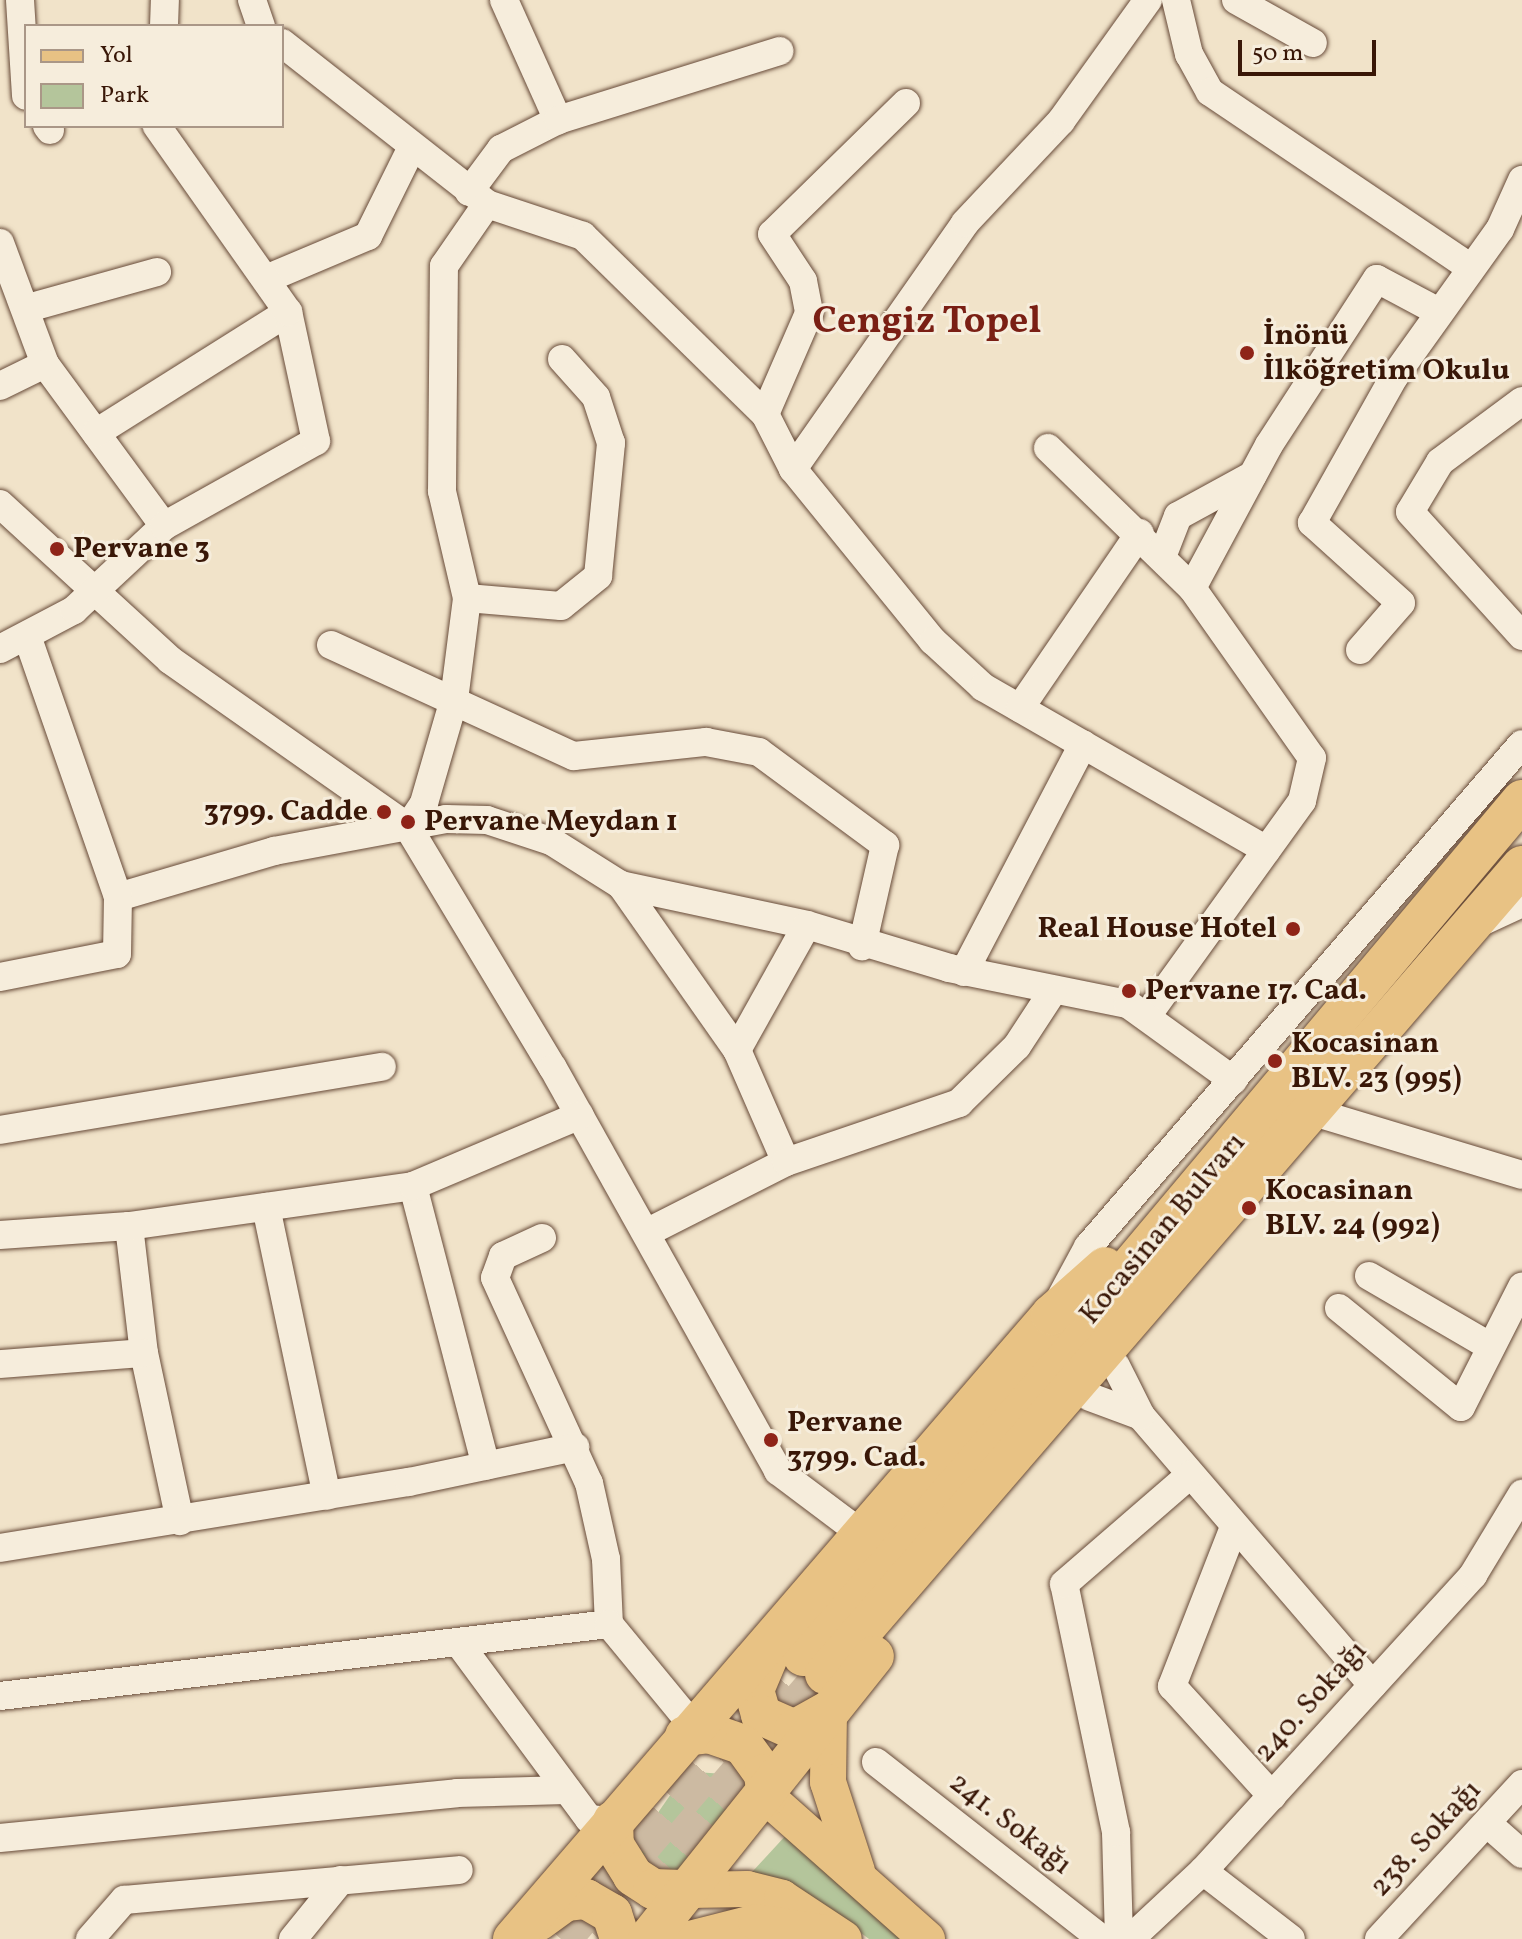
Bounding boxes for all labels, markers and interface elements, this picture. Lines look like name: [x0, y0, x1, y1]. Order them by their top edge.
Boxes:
legend: [24, 24, 284, 128]
scale bar: [1242, 24, 1380, 74]
text: 50 m: [1252, 37, 1304, 71]
text: Yol: [100, 39, 133, 73]
text: Park: [100, 79, 149, 113]
district label: Cengiz Topel: [812, 300, 1042, 346]
place label: İnönü İlköğretim Okulu: [1263, 318, 1510, 388]
marker: İnönü İlköğretim Okulu: [1238, 344, 1256, 362]
place label: Pervane 3: [73, 531, 210, 567]
marker: Pervane 3: [48, 540, 66, 558]
place label: 3799. Cadde: [204, 794, 368, 830]
marker: 3799. Cadde: [375, 803, 393, 821]
place label: Pervane Meydan 1: [424, 804, 678, 840]
marker: Pervane Meydan 1: [399, 813, 417, 831]
place label: Real House Hotel: [1037, 911, 1277, 947]
marker: Real House Hotel: [1284, 920, 1302, 938]
place label: Pervane 17. Cad.: [1145, 973, 1367, 1009]
marker: Pervane 17. Cad.: [1120, 982, 1138, 1000]
place label: Kocasinan BLV. 23 (995): [1291, 1026, 1462, 1096]
marker: Kocasinan BLV. 23 (995): [1266, 1052, 1284, 1070]
street label: Kocasinan Bulvarı: [1072, 1126, 1254, 1332]
place label: Kocasinan BLV. 24 (992): [1265, 1173, 1440, 1244]
marker: Kocasinan BLV. 24 (992): [1240, 1199, 1258, 1217]
place label: Pervane 3799. Cad.: [787, 1405, 926, 1476]
marker: Pervane 3799. Cad.: [762, 1431, 780, 1449]
street label: 240. Sokağı: [1247, 1634, 1375, 1770]
street label: 241. Sokağı: [942, 1765, 1078, 1883]
street label: 238. Sokağı: [1363, 1773, 1489, 1905]

